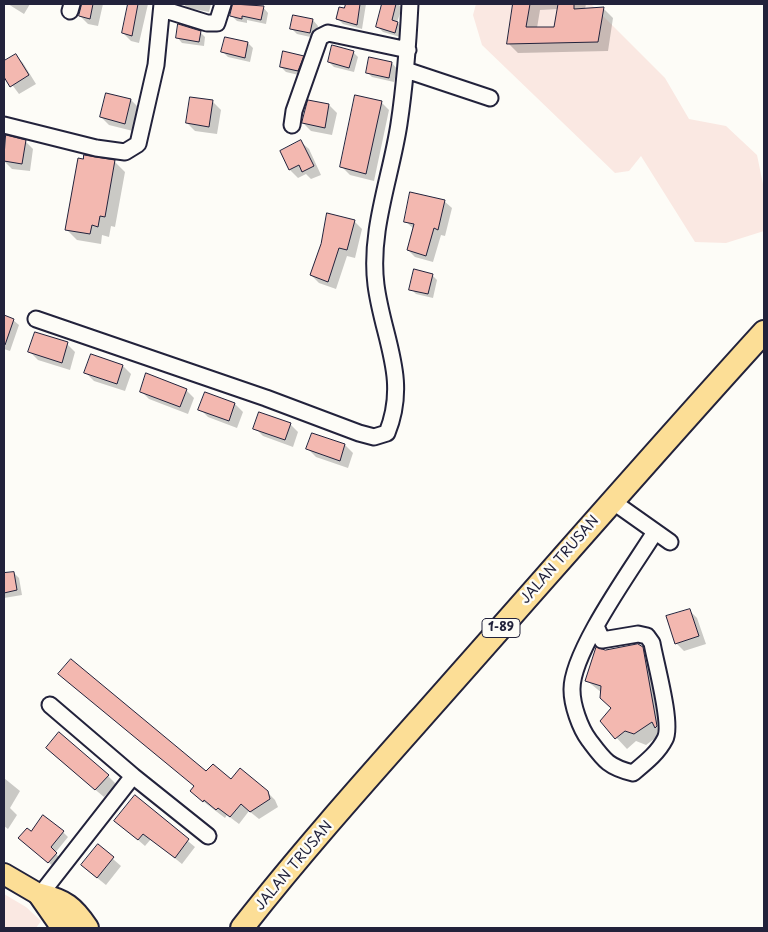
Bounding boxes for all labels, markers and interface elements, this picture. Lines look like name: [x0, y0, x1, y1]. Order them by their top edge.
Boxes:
street label: JALAN TRUSAN: [517, 512, 603, 608]
road number: 1-89: [482, 618, 520, 638]
street label: JALAN TRUSAN: [252, 818, 336, 914]

